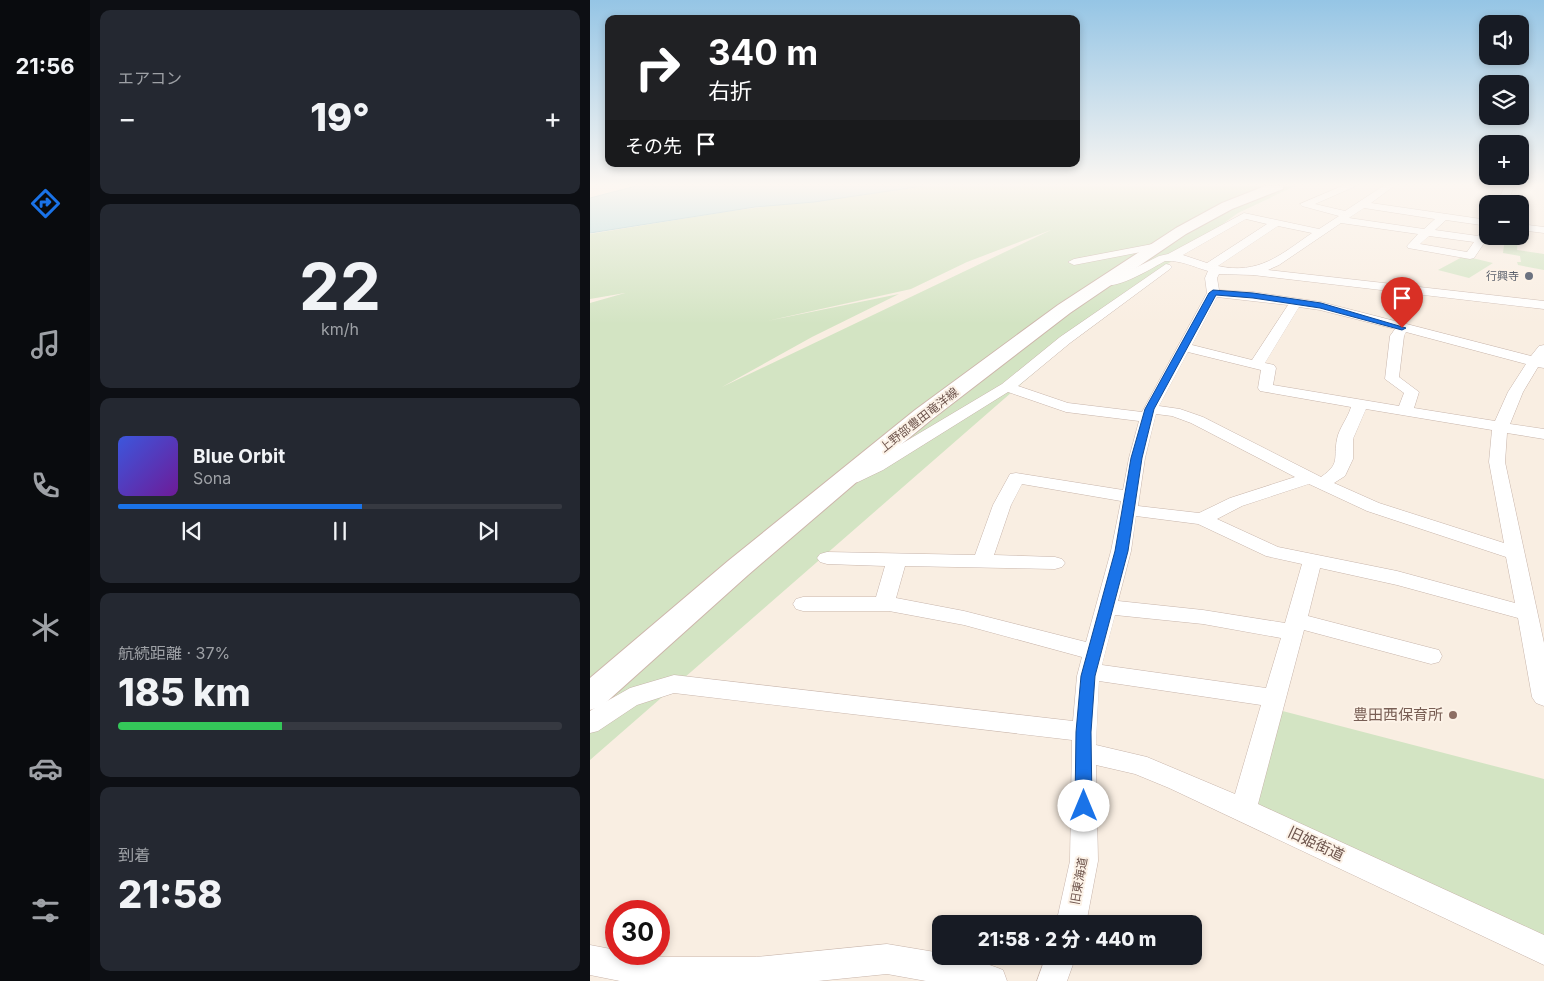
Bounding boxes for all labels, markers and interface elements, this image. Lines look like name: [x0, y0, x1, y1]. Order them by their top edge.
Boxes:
map controls: [1479, 15, 1529, 245]
button: sound: [1479, 15, 1529, 65]
text: 340 m: [708, 31, 818, 73]
icon: right: [625, 35, 690, 100]
text: 21:56: [15, 53, 75, 79]
text: エアコン: [118, 68, 182, 88]
button: layers: [1479, 75, 1529, 125]
text: 右折: [708, 78, 752, 104]
text: 19°: [310, 94, 370, 140]
text: −: [118, 101, 137, 135]
text: +: [543, 101, 562, 135]
icon: arrive: [692, 130, 720, 158]
text: その先: [625, 135, 682, 158]
button: +: [1479, 135, 1529, 185]
icon: directions: [28, 186, 63, 221]
button: −: [1479, 195, 1529, 245]
text: 22: [299, 247, 381, 326]
place label: 行興寺: [1486, 269, 1519, 283]
marker: 行興寺: [1523, 270, 1535, 282]
pin: [1381, 277, 1423, 328]
icon: arrive: [1388, 284, 1416, 312]
text: km/h: [321, 319, 359, 339]
icon: music: [28, 327, 63, 362]
street label: 上野部豊田竜洋線: [876, 384, 961, 455]
text: Blue Orbit: [193, 445, 285, 468]
icon: phone: [28, 468, 63, 503]
text: Sona: [193, 468, 231, 488]
icon: previous: [178, 517, 206, 545]
icon: pause: [326, 517, 354, 545]
icon: next: [474, 517, 502, 545]
icon: climate: [28, 610, 63, 645]
text: 航続距離 · 37%: [118, 643, 230, 663]
text: 185 km: [118, 669, 251, 715]
place label: 豊田西保育所: [1353, 705, 1443, 724]
marker: 豊田西保育所: [1447, 709, 1459, 721]
icon: car: [28, 751, 63, 786]
position arrow: [1057, 779, 1109, 831]
street label: 旧姫街道: [1285, 822, 1347, 865]
text: 到着: [118, 845, 150, 865]
street label: 旧東海道: [1067, 856, 1090, 906]
text: 21:58: [118, 871, 222, 917]
icon: filters: [28, 893, 63, 928]
speed limit sign: 30: [605, 900, 670, 965]
text: 21:58 · 2 分 · 440 m: [978, 928, 1156, 951]

